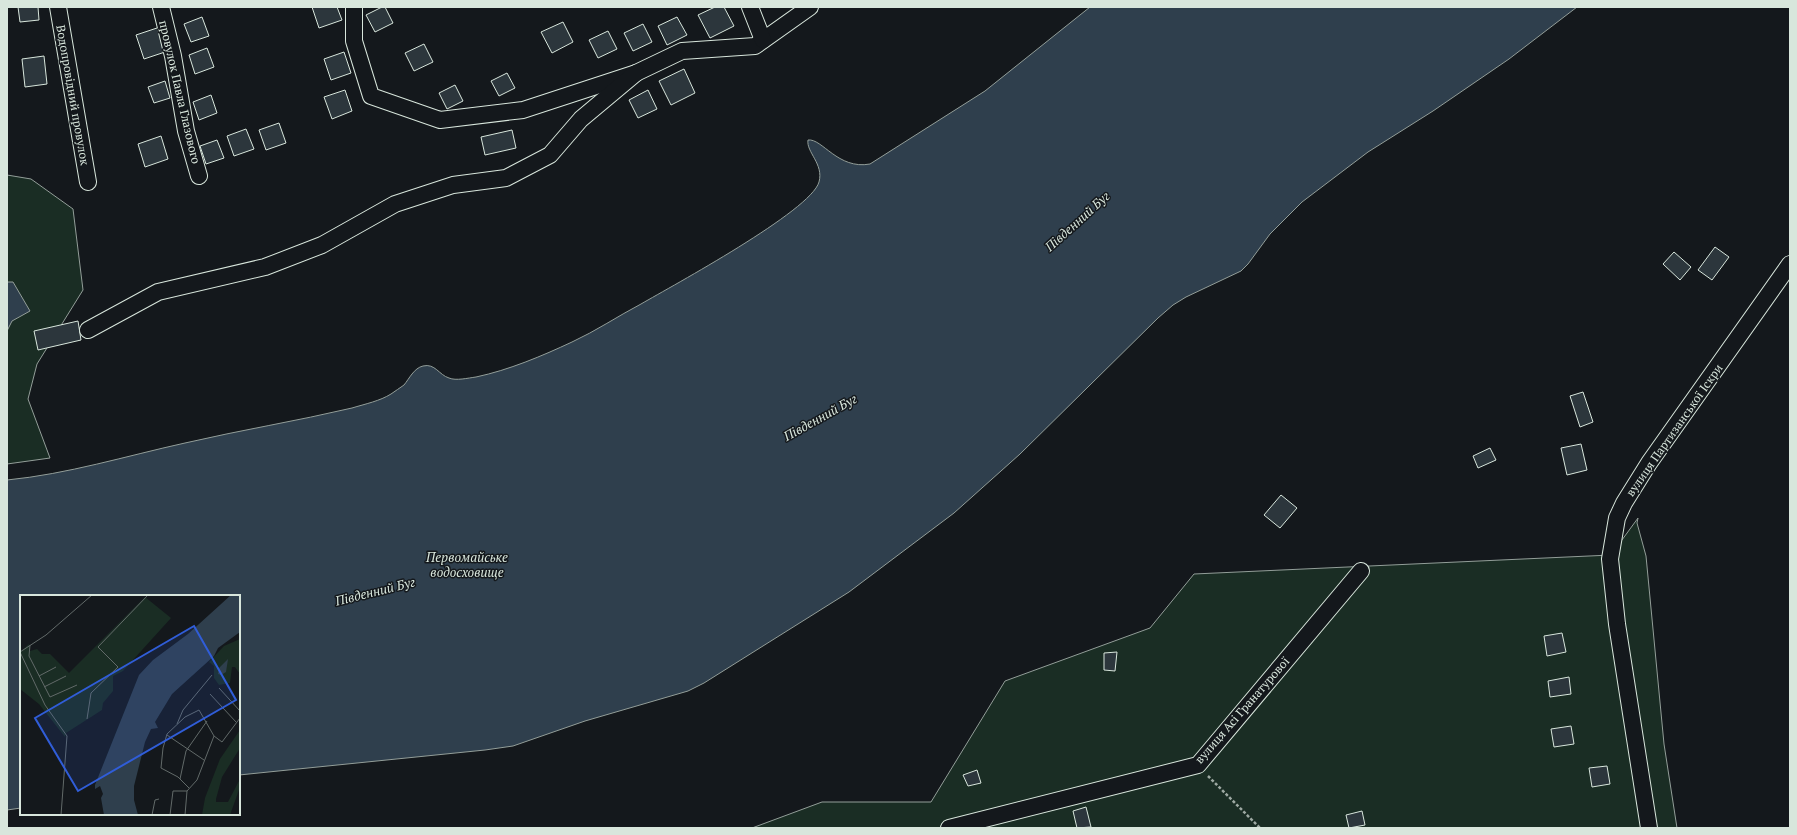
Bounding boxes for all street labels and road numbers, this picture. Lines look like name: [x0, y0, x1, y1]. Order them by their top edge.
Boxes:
street label: провулок Павла Глазового: [156, 19, 204, 166]
street label: Водопровідний провулок: [53, 24, 93, 167]
street label: вулиця Партизанської Іскри: [1622, 361, 1726, 499]
street label: вулиця Асі Гранатурової: [1191, 653, 1293, 767]

